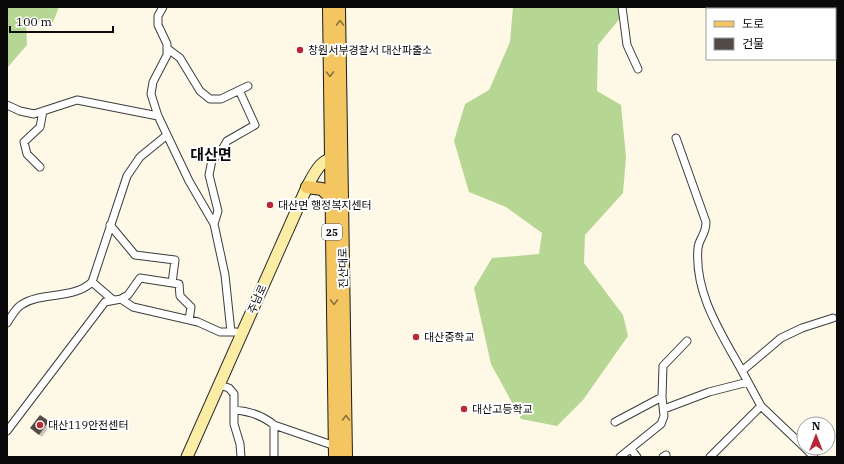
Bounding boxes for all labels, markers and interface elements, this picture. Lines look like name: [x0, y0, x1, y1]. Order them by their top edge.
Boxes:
scale bar: [10, 8, 113, 34]
legend: [706, 8, 836, 60]
text: 100 m: [16, 14, 52, 29]
text: 도로: [742, 16, 764, 31]
one-way arrow: [335, 20, 344, 26]
text: 건물: [742, 36, 764, 51]
place label: 창원서부경찰서 대산파출소: [308, 43, 432, 57]
marker: 창원서부경찰서 대산파출소: [295, 45, 305, 55]
one-way arrow: [326, 71, 335, 77]
district label: 대산면: [190, 145, 232, 164]
place label: 대산면 행정복지센터: [278, 198, 372, 212]
marker: 대산면 행정복지센터: [265, 200, 275, 210]
road number: 25: [322, 224, 342, 240]
street label: 진산대로: [336, 248, 350, 288]
street label: 주남로: [244, 282, 270, 316]
one-way arrow: [330, 299, 338, 305]
place label: 대산중학교: [424, 330, 475, 344]
marker: 대산중학교: [411, 332, 421, 342]
place label: 대산고등학교: [472, 402, 533, 416]
marker: 대산고등학교: [459, 404, 469, 414]
one-way arrow: [342, 415, 350, 421]
north arrow: [796, 416, 836, 456]
place label: 대산119안전센터: [48, 418, 129, 432]
text: N: [812, 419, 821, 433]
marker: 대산119안전센터: [35, 420, 45, 430]

